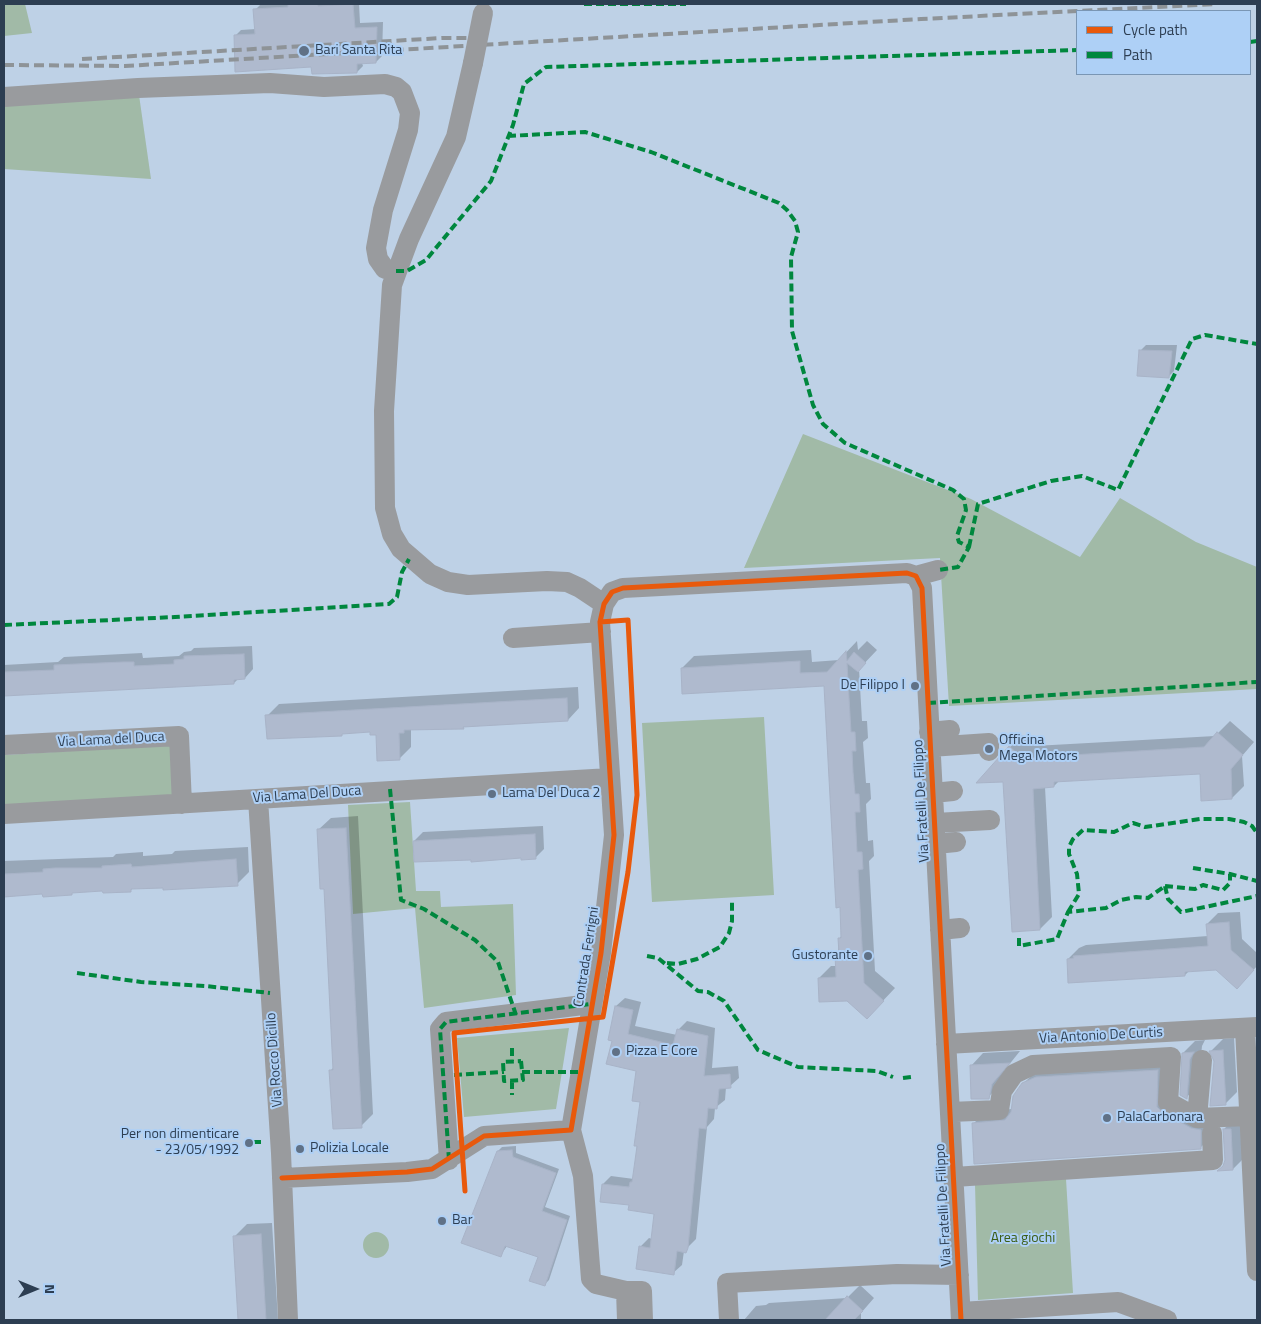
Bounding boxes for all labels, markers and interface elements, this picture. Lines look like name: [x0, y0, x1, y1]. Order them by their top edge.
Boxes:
legend: [1076, 10, 1251, 75]
text: Cycle path: [1123, 18, 1188, 41]
place label: Bari Santa Rita: [315, 43, 402, 59]
text: Path: [1123, 43, 1153, 66]
marker: Bari Santa Rita: [297, 44, 311, 58]
place label: De Filippo I: [840, 678, 905, 694]
marker: De Filippo I: [909, 680, 921, 692]
street label: Via Lama del Duca: [57, 729, 165, 751]
place label: Officina Mega Motors: [999, 733, 1078, 766]
street label: Via Fratelli De Filippo: [910, 739, 934, 863]
marker: Officina Mega Motors: [983, 743, 995, 755]
street label: Via Lama Del Duca: [252, 783, 362, 807]
place label: Lama Del Duca 2: [502, 786, 600, 802]
marker: Lama Del Duca 2: [486, 788, 498, 800]
street label: Contrada Ferrigni: [571, 906, 603, 1008]
place label: Gustorante: [792, 948, 858, 964]
marker: Gustorante: [862, 950, 874, 962]
street label: Via Rocco Dicillo: [263, 1012, 287, 1108]
street label: Via Antonio De Curtis: [1039, 1024, 1163, 1048]
place label: Pizza E Core: [626, 1044, 698, 1060]
marker: Pizza E Core: [610, 1046, 622, 1058]
place label: PalaCarbonara: [1117, 1110, 1203, 1126]
marker: PalaCarbonara: [1101, 1112, 1113, 1124]
place label: Per non dimenticare - 23/05/1992: [121, 1127, 239, 1160]
marker: Per non dimenticare - 23/05/1992: [243, 1137, 255, 1149]
place label: Polizia Locale: [310, 1141, 389, 1157]
marker: Polizia Locale: [294, 1143, 306, 1155]
street label: Via Fratelli De Filippo: [932, 1143, 956, 1267]
place label: Bar: [452, 1213, 472, 1229]
marker: Bar: [436, 1215, 448, 1227]
park label: Area giochi: [991, 1231, 1055, 1247]
north arrow: [10, 1264, 60, 1314]
text: N: [40, 1284, 61, 1294]

